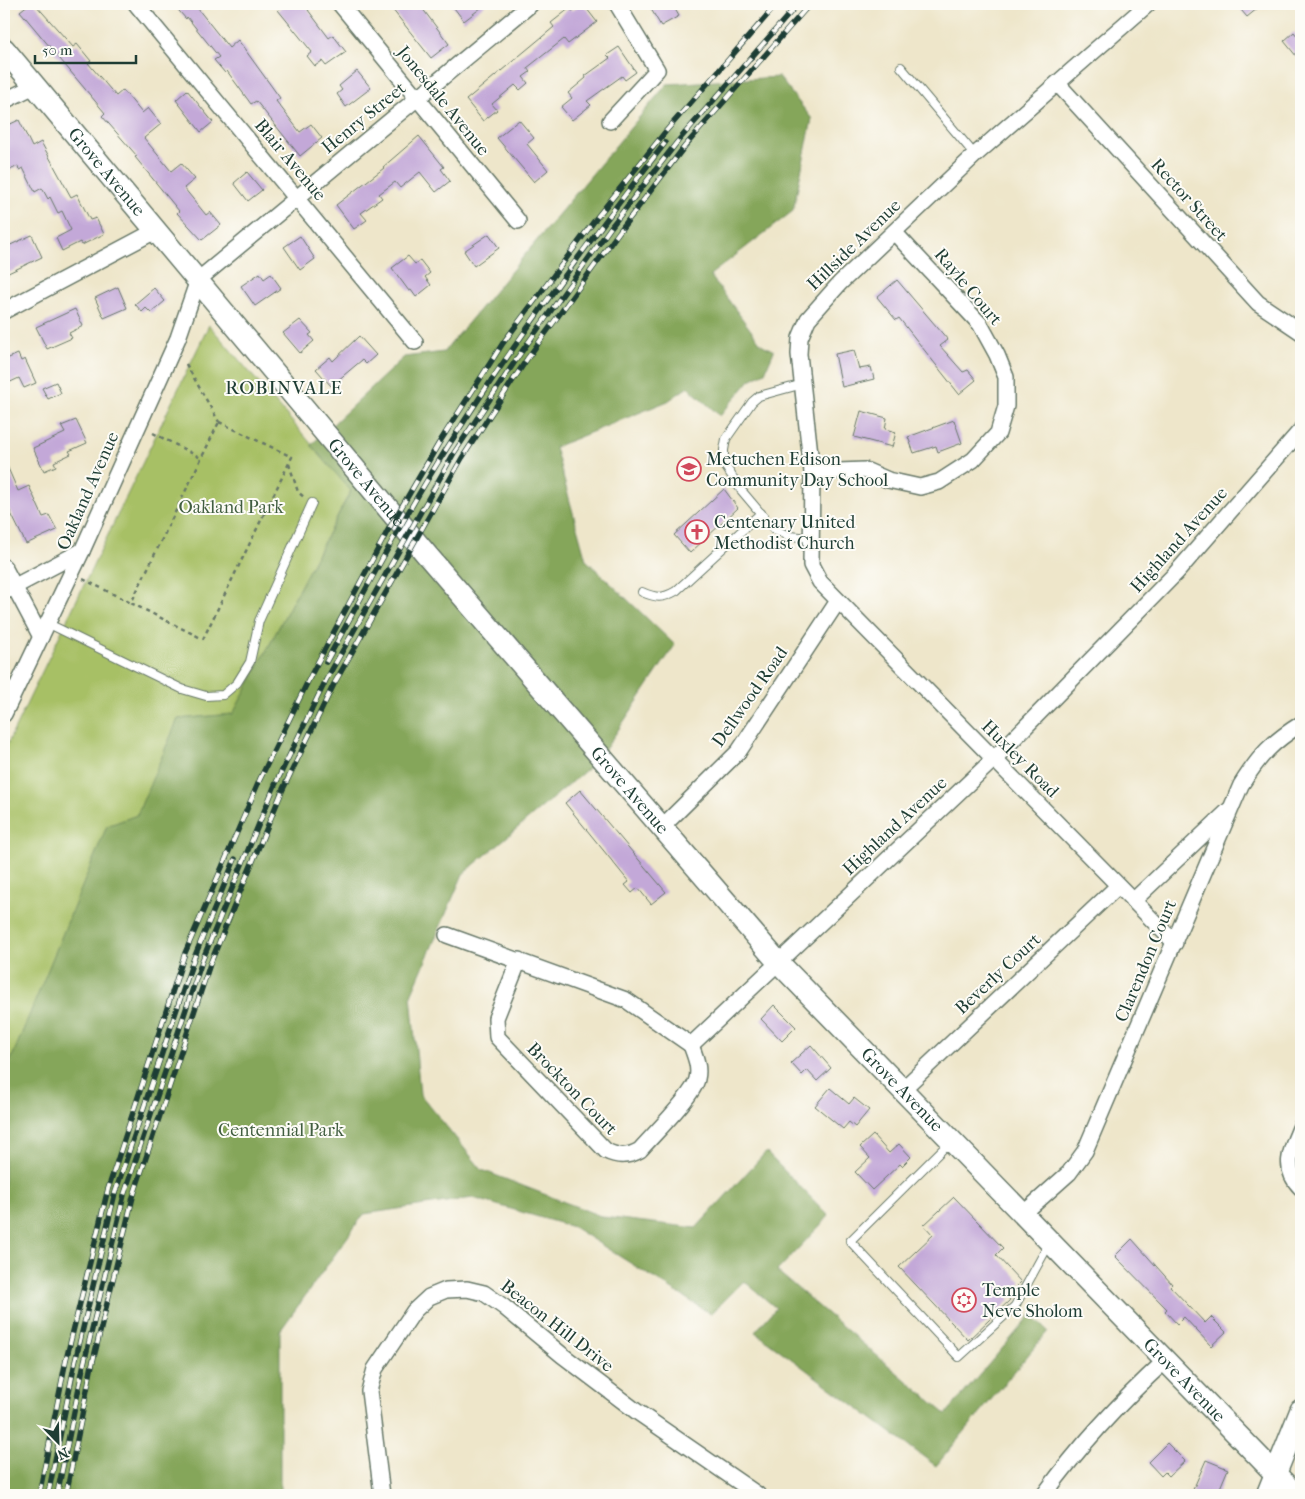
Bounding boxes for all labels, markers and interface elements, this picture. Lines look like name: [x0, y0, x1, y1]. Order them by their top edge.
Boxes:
scale bar: [35, 32, 136, 64]
street label: Jonesdale Avenue: [391, 40, 494, 160]
text: 50 m: [42, 41, 73, 59]
street label: Henry Street: [318, 77, 411, 158]
street label: Blair Avenue: [250, 115, 330, 205]
street label: Grove Avenue: [64, 123, 150, 220]
street label: Rector Street: [1146, 154, 1232, 246]
street label: Hillside Avenue: [803, 195, 905, 295]
street label: Rayle Court: [930, 244, 1007, 330]
district label: ROBINVALE: [225, 377, 343, 399]
street label: Oakland Avenue: [53, 429, 124, 553]
street label: Grove Avenue: [323, 434, 409, 531]
place label: Metuchen Edison Community Day School: [706, 449, 888, 491]
school or university icon: Metuchen Edison Community Day School: [676, 456, 702, 482]
street label: Highland Avenue: [1126, 483, 1232, 597]
park label: Oakland Park: [179, 497, 284, 518]
place label: Centenary United Methodist Church: [714, 512, 856, 554]
church icon: Centenary United Methodist Church: [684, 519, 710, 545]
street label: Dellwood Road: [708, 643, 792, 751]
street label: Huxley Road: [977, 716, 1063, 802]
street label: Grove Avenue: [586, 742, 673, 838]
street label: Highland Avenue: [839, 772, 951, 880]
street label: Clarendon Court: [1111, 896, 1181, 1025]
street label: Beverly Court: [951, 929, 1045, 1019]
street label: Brockton Court: [523, 1038, 622, 1140]
street label: Grove Avenue: [857, 1043, 948, 1136]
park label: Centennial Park: [218, 1120, 345, 1141]
street label: Beacon Hill Drive: [496, 1275, 618, 1377]
place label: Temple Neve Sholom: [982, 1280, 1083, 1322]
synagogue icon: Temple Neve Sholom: [951, 1287, 977, 1313]
street label: Grove Avenue: [1139, 1334, 1230, 1426]
north arrow: [32, 1416, 82, 1466]
text: N: [54, 1444, 71, 1464]

